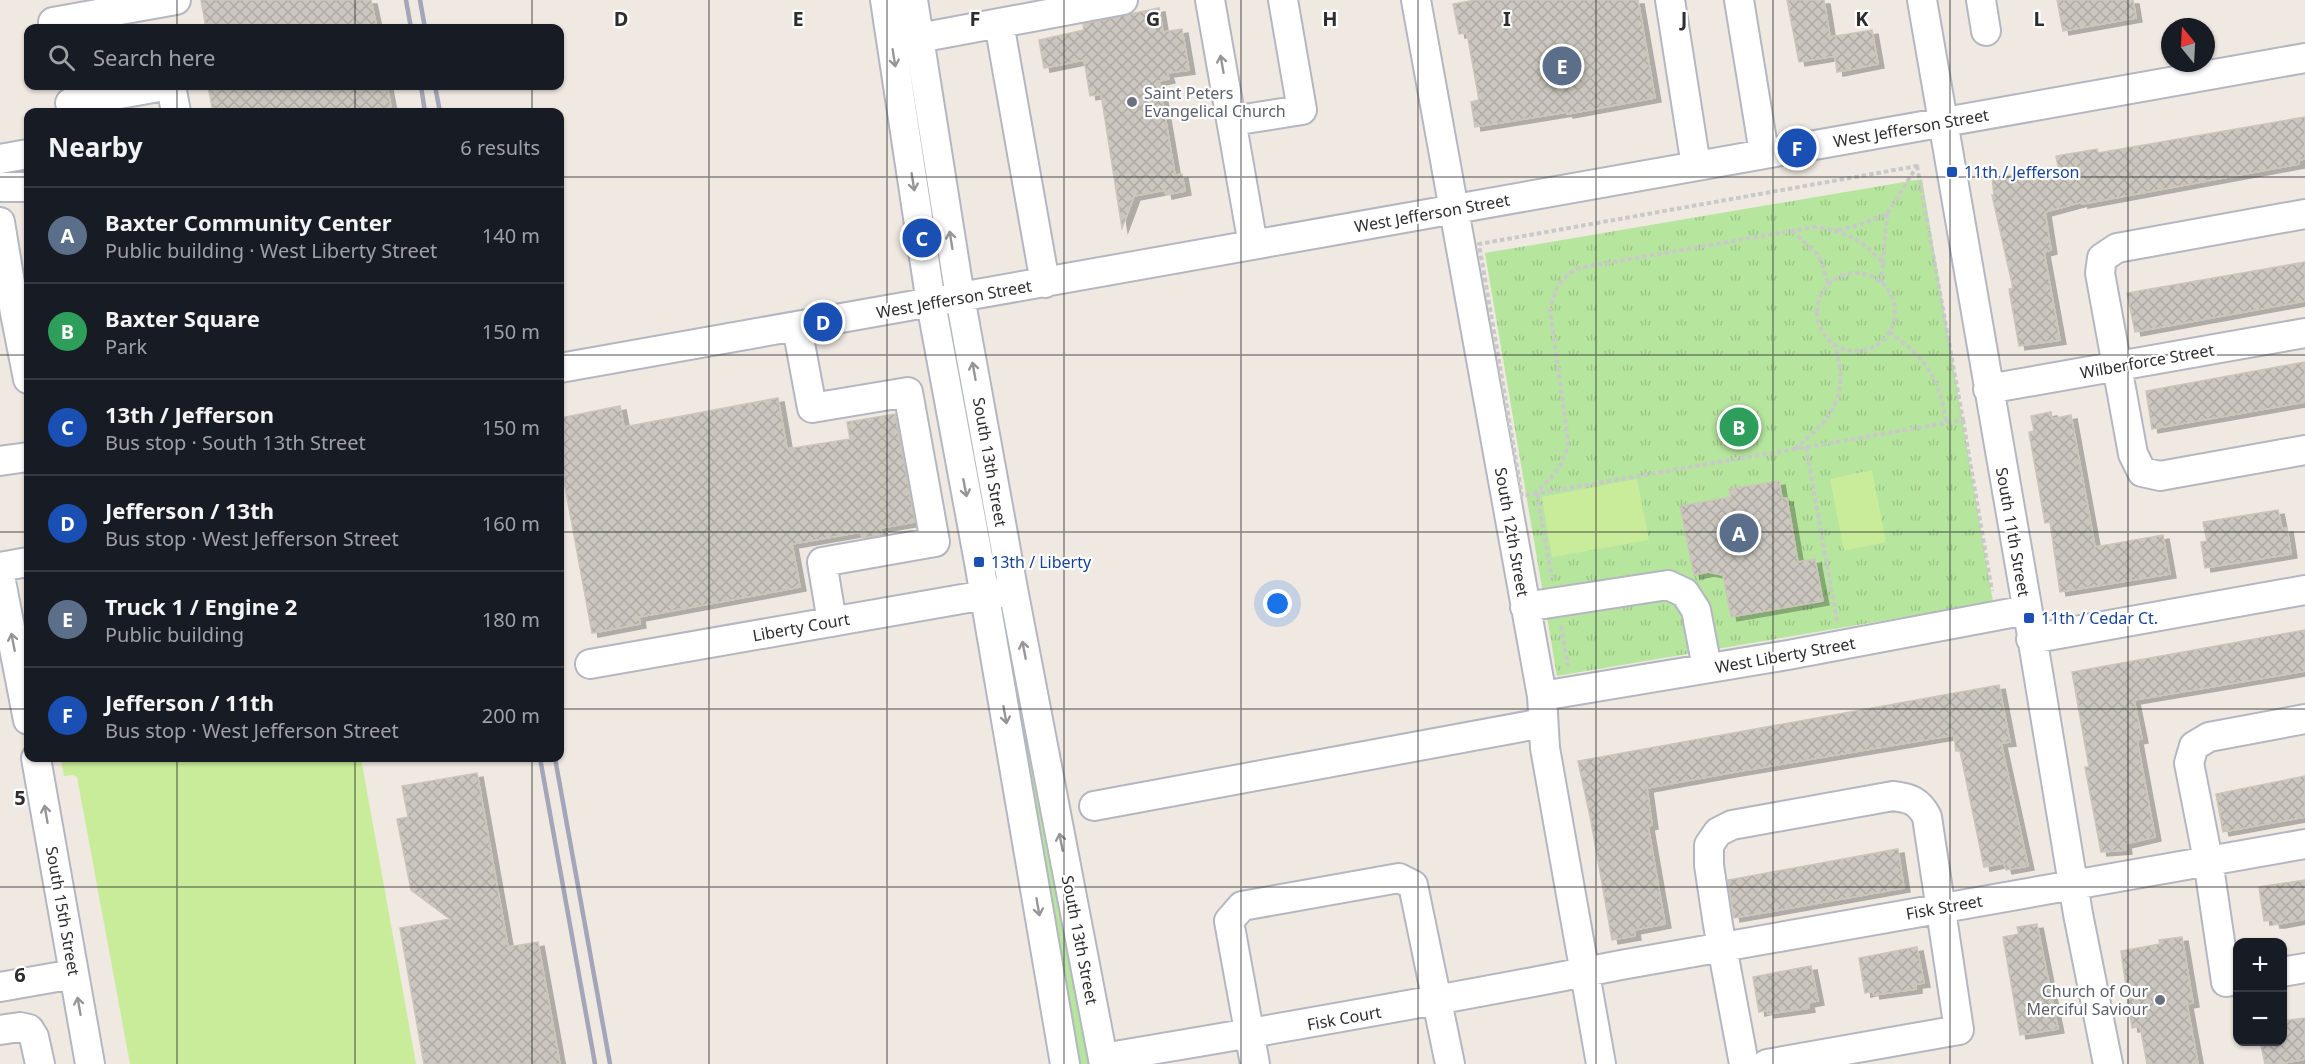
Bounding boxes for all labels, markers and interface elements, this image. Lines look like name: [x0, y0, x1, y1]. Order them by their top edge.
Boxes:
text: D: [614, 5, 628, 32]
text: E: [792, 5, 804, 32]
text: F: [970, 5, 980, 32]
text: G: [1146, 5, 1160, 32]
text: H: [1322, 5, 1338, 32]
text: I: [1503, 5, 1511, 32]
text: J: [1679, 5, 1687, 32]
text: K: [1855, 5, 1869, 32]
text: L: [2033, 5, 2045, 32]
north arrow: [2161, 18, 2215, 72]
search box: [24, 24, 564, 90]
icon: search: [45, 41, 78, 74]
text: Search here: [93, 42, 215, 72]
pin: E: [1542, 44, 1582, 88]
one-way arrow: [888, 47, 899, 67]
one-way arrow: [1216, 55, 1227, 74]
place label: Saint Peters Evangelical Church: [1144, 82, 1286, 122]
marker: Saint Peters Evangelical Church: [1125, 95, 1139, 109]
street label: West Jefferson Street: [1832, 103, 1991, 152]
pin: F: [1778, 126, 1816, 170]
text: Nearby: [48, 129, 143, 165]
text: 6 results: [460, 134, 540, 161]
place label: 11th / Jefferson: [1964, 161, 2080, 183]
marker: 11th / Jefferson: [1945, 165, 1959, 179]
one-way arrow: [908, 171, 919, 191]
street label: West Jefferson Street: [1353, 188, 1512, 237]
text: Baxter Community Center: [105, 207, 392, 237]
pin: C: [902, 216, 942, 260]
text: A: [61, 222, 74, 249]
text: 140 m: [482, 222, 540, 249]
one-way arrow: [945, 230, 956, 250]
text: Public building · West Liberty Street: [105, 237, 437, 264]
street label: West Jefferson Street: [875, 274, 1034, 323]
pin: D: [804, 300, 842, 344]
text: Baxter Square: [105, 303, 260, 333]
text: B: [61, 318, 74, 345]
text: 150 m: [482, 318, 540, 345]
text: Park: [105, 333, 147, 360]
street label: Wilberforce Street: [2078, 338, 2216, 384]
one-way arrow: [968, 362, 979, 382]
street label: South 13th Street: [968, 396, 1012, 529]
text: 13th / Jefferson: [105, 399, 274, 429]
pin: B: [1720, 404, 1758, 450]
text: C: [61, 414, 74, 441]
text: 150 m: [482, 414, 540, 441]
text: Bus stop · South 13th Street: [105, 429, 366, 456]
street label: South 12th Street: [1490, 466, 1534, 599]
street label: South 11th Street: [1991, 466, 2035, 599]
one-way arrow: [960, 478, 971, 497]
text: Jefferson / 13th: [105, 495, 274, 525]
text: D: [60, 510, 75, 537]
text: 160 m: [482, 510, 540, 537]
pin: A: [1720, 510, 1758, 556]
text: Bus stop · West Jefferson Street: [105, 525, 399, 552]
place label: 13th / Liberty: [991, 551, 1092, 573]
marker: 13th / Liberty: [972, 555, 986, 569]
your location: [1263, 589, 1292, 618]
text: Truck 1 / Engine 2: [105, 591, 297, 621]
text: E: [62, 606, 73, 633]
text: 180 m: [482, 606, 540, 633]
place label: 11th / Cedar Ct.: [2041, 607, 2158, 629]
street label: Liberty Court: [751, 608, 851, 646]
marker: 11th / Cedar Ct.: [2022, 611, 2036, 625]
text: Public building: [105, 621, 244, 648]
one-way arrow: [7, 632, 18, 652]
street label: West Liberty Street: [1713, 632, 1857, 678]
one-way arrow: [1018, 641, 1029, 660]
text: Jefferson / 11th: [105, 687, 274, 717]
text: F: [62, 702, 73, 729]
text: 200 m: [482, 702, 540, 729]
one-way arrow: [1000, 705, 1011, 724]
text: Bus stop · West Jefferson Street: [105, 717, 399, 744]
text: 5: [14, 784, 26, 811]
one-way arrow: [40, 805, 51, 825]
one-way arrow: [1055, 832, 1066, 852]
street label: South 15th Street: [41, 845, 85, 978]
street label: South 13th Street: [1057, 874, 1103, 1007]
street label: Fisk Street: [1904, 889, 1984, 925]
one-way arrow: [1033, 897, 1044, 917]
map controls: [2233, 938, 2287, 1046]
button: +: [2233, 938, 2287, 992]
text: 6: [14, 961, 26, 988]
place label: Church of Our Merciful Saviour: [2026, 980, 2148, 1020]
button: −: [2233, 992, 2287, 1046]
marker: Church of Our Merciful Saviour: [2153, 993, 2167, 1007]
one-way arrow: [74, 997, 85, 1017]
street label: Fisk Court: [1305, 1001, 1383, 1035]

